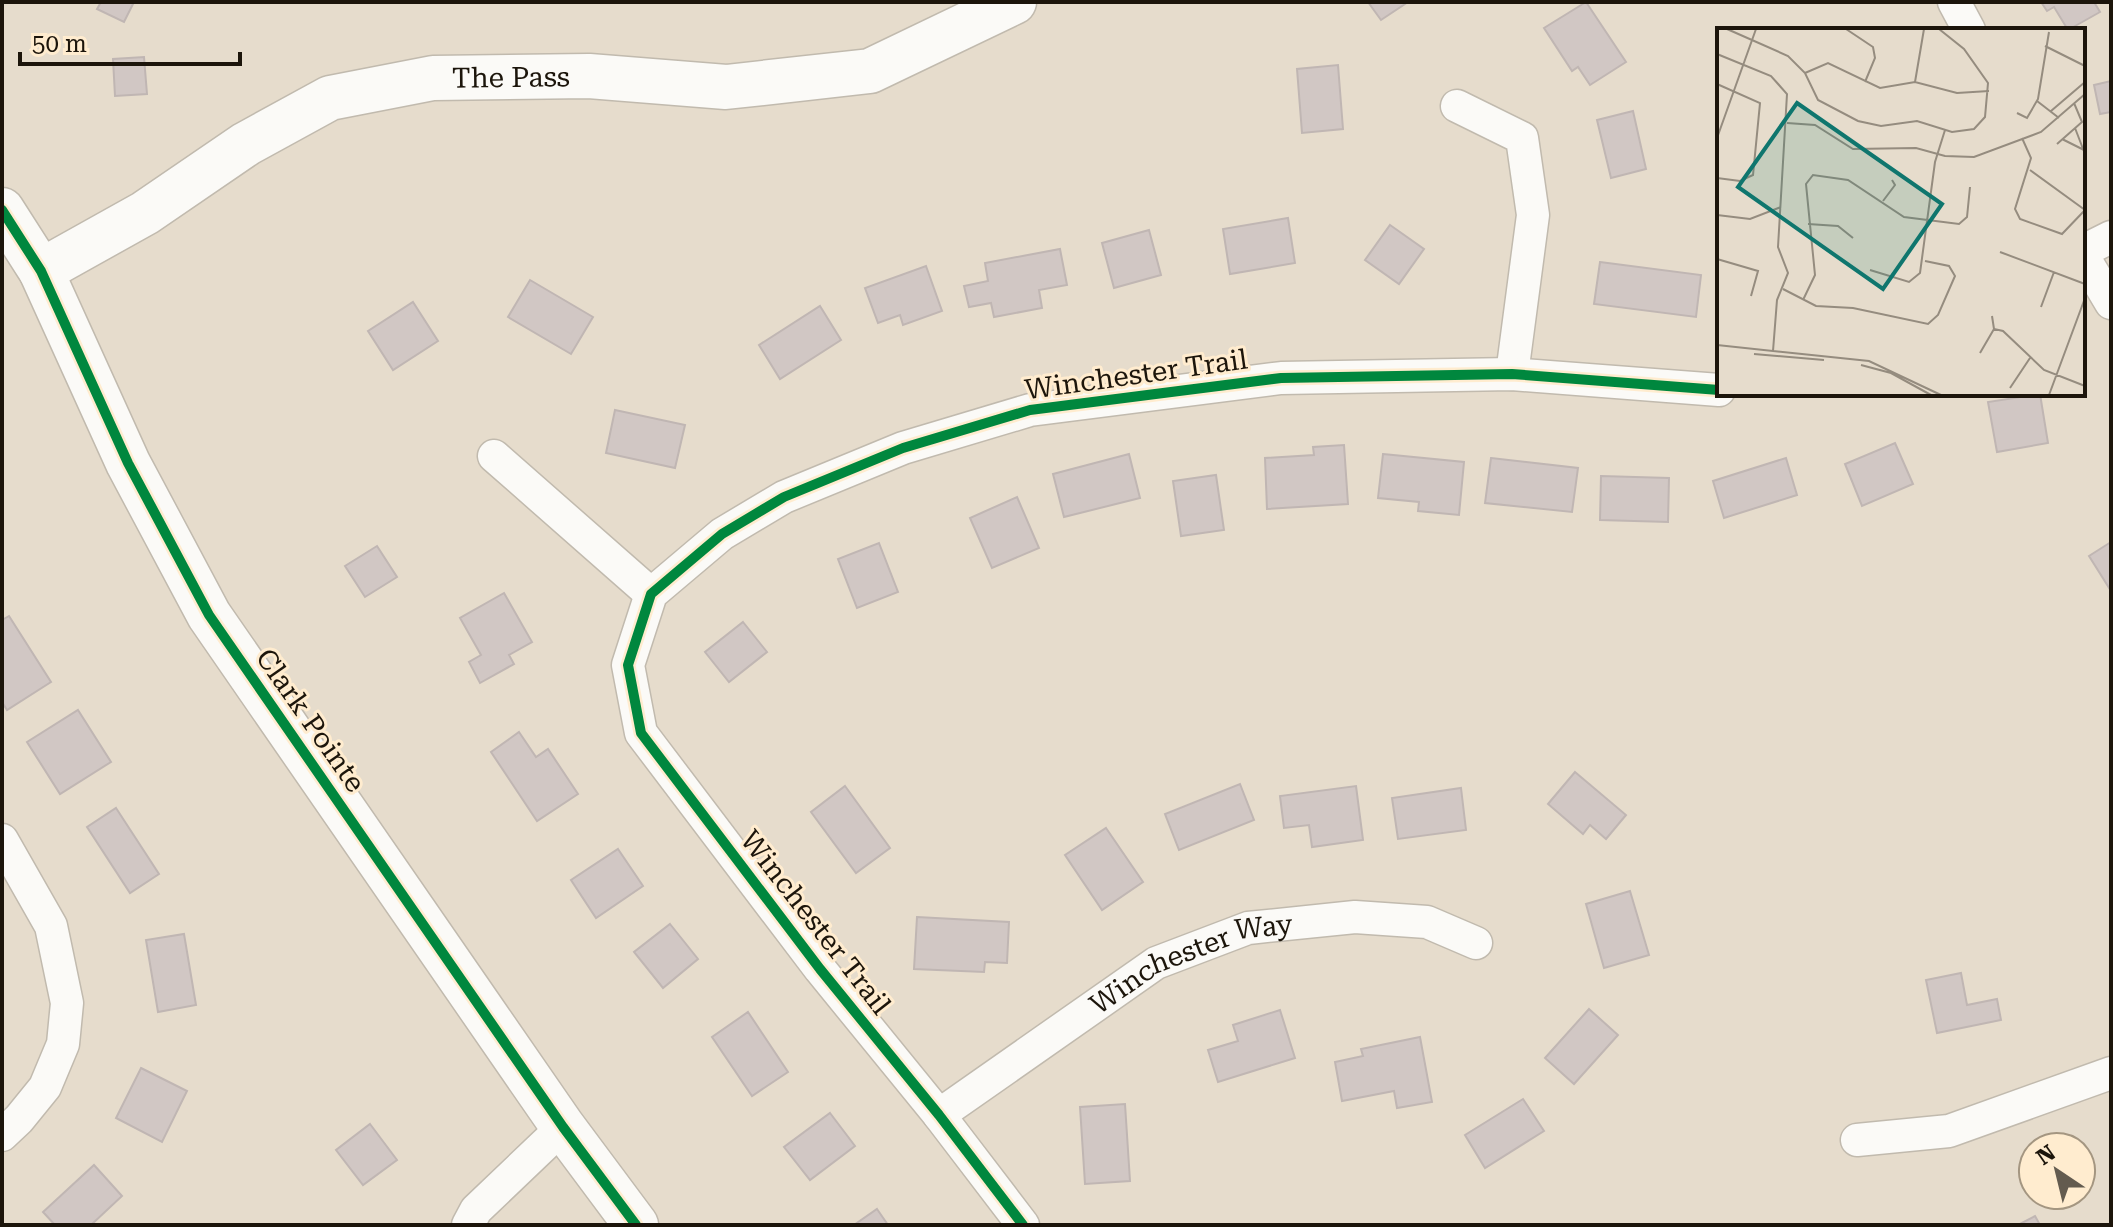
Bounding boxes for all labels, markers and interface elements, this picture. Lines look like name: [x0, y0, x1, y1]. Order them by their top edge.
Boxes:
scale bar: [20, 16, 240, 66]
inset map: [1717, 28, 2085, 396]
text: 50 m: [32, 30, 87, 58]
street label: The Pass: [452, 60, 570, 95]
street label: Winchester Trail: [1023, 342, 1250, 406]
street label: Clark Pointe: [249, 642, 372, 798]
street label: Winchester Trail: [734, 824, 898, 1021]
street label: Winchester Way: [1084, 907, 1295, 1021]
north arrow: [2017, 1131, 2097, 1211]
text: N: [2032, 1140, 2060, 1170]

